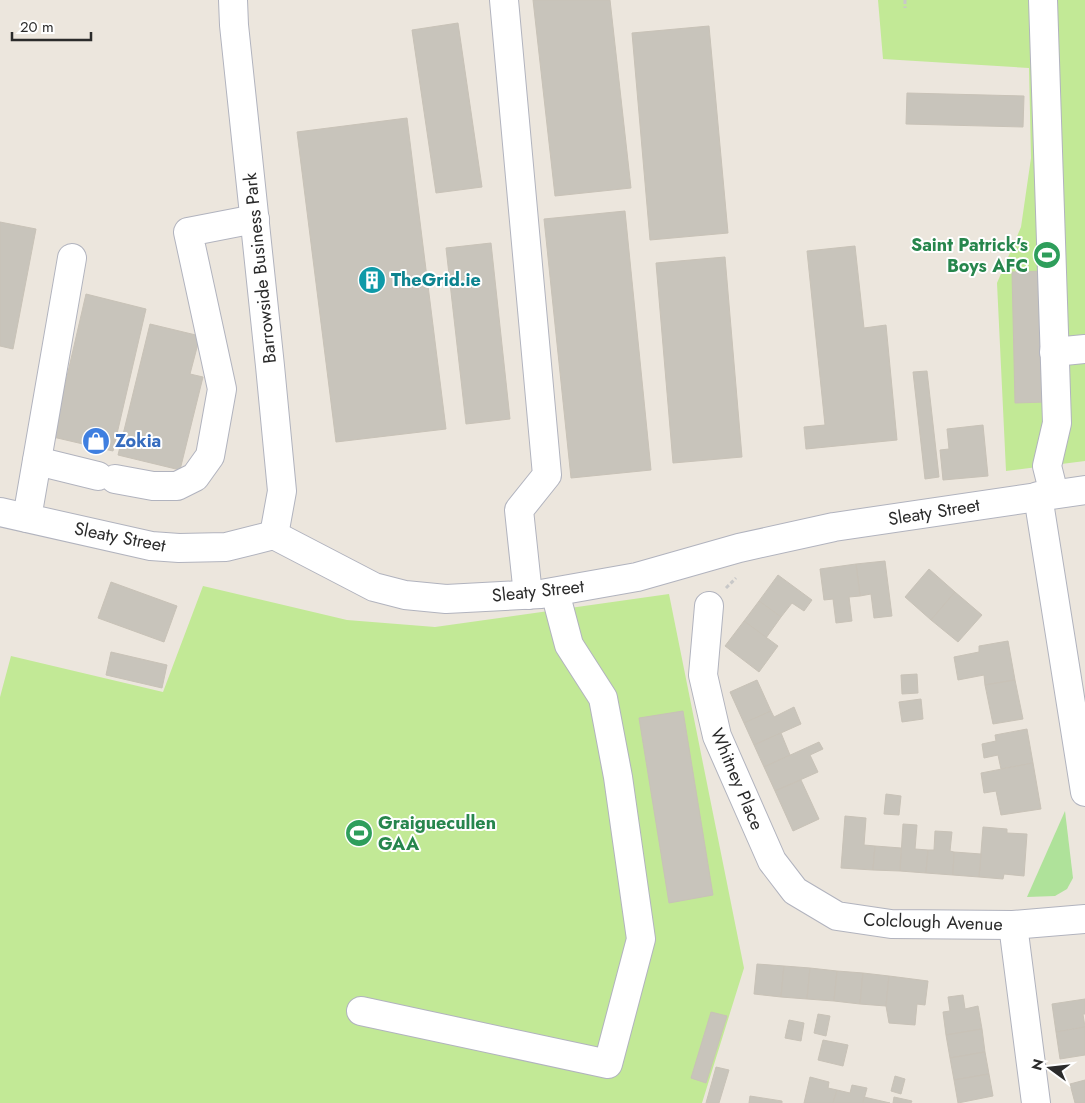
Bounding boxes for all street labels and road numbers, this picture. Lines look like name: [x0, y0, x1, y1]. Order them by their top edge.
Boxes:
street label: Barrowside Business Park: [237, 171, 283, 365]
street label: Sleaty Street: [886, 492, 982, 532]
street label: Sleaty Street: [72, 515, 169, 559]
street label: Sleaty Street: [491, 573, 586, 609]
street label: Whitney Place: [704, 724, 770, 834]
street label: Colclough Avenue: [863, 907, 1003, 937]

